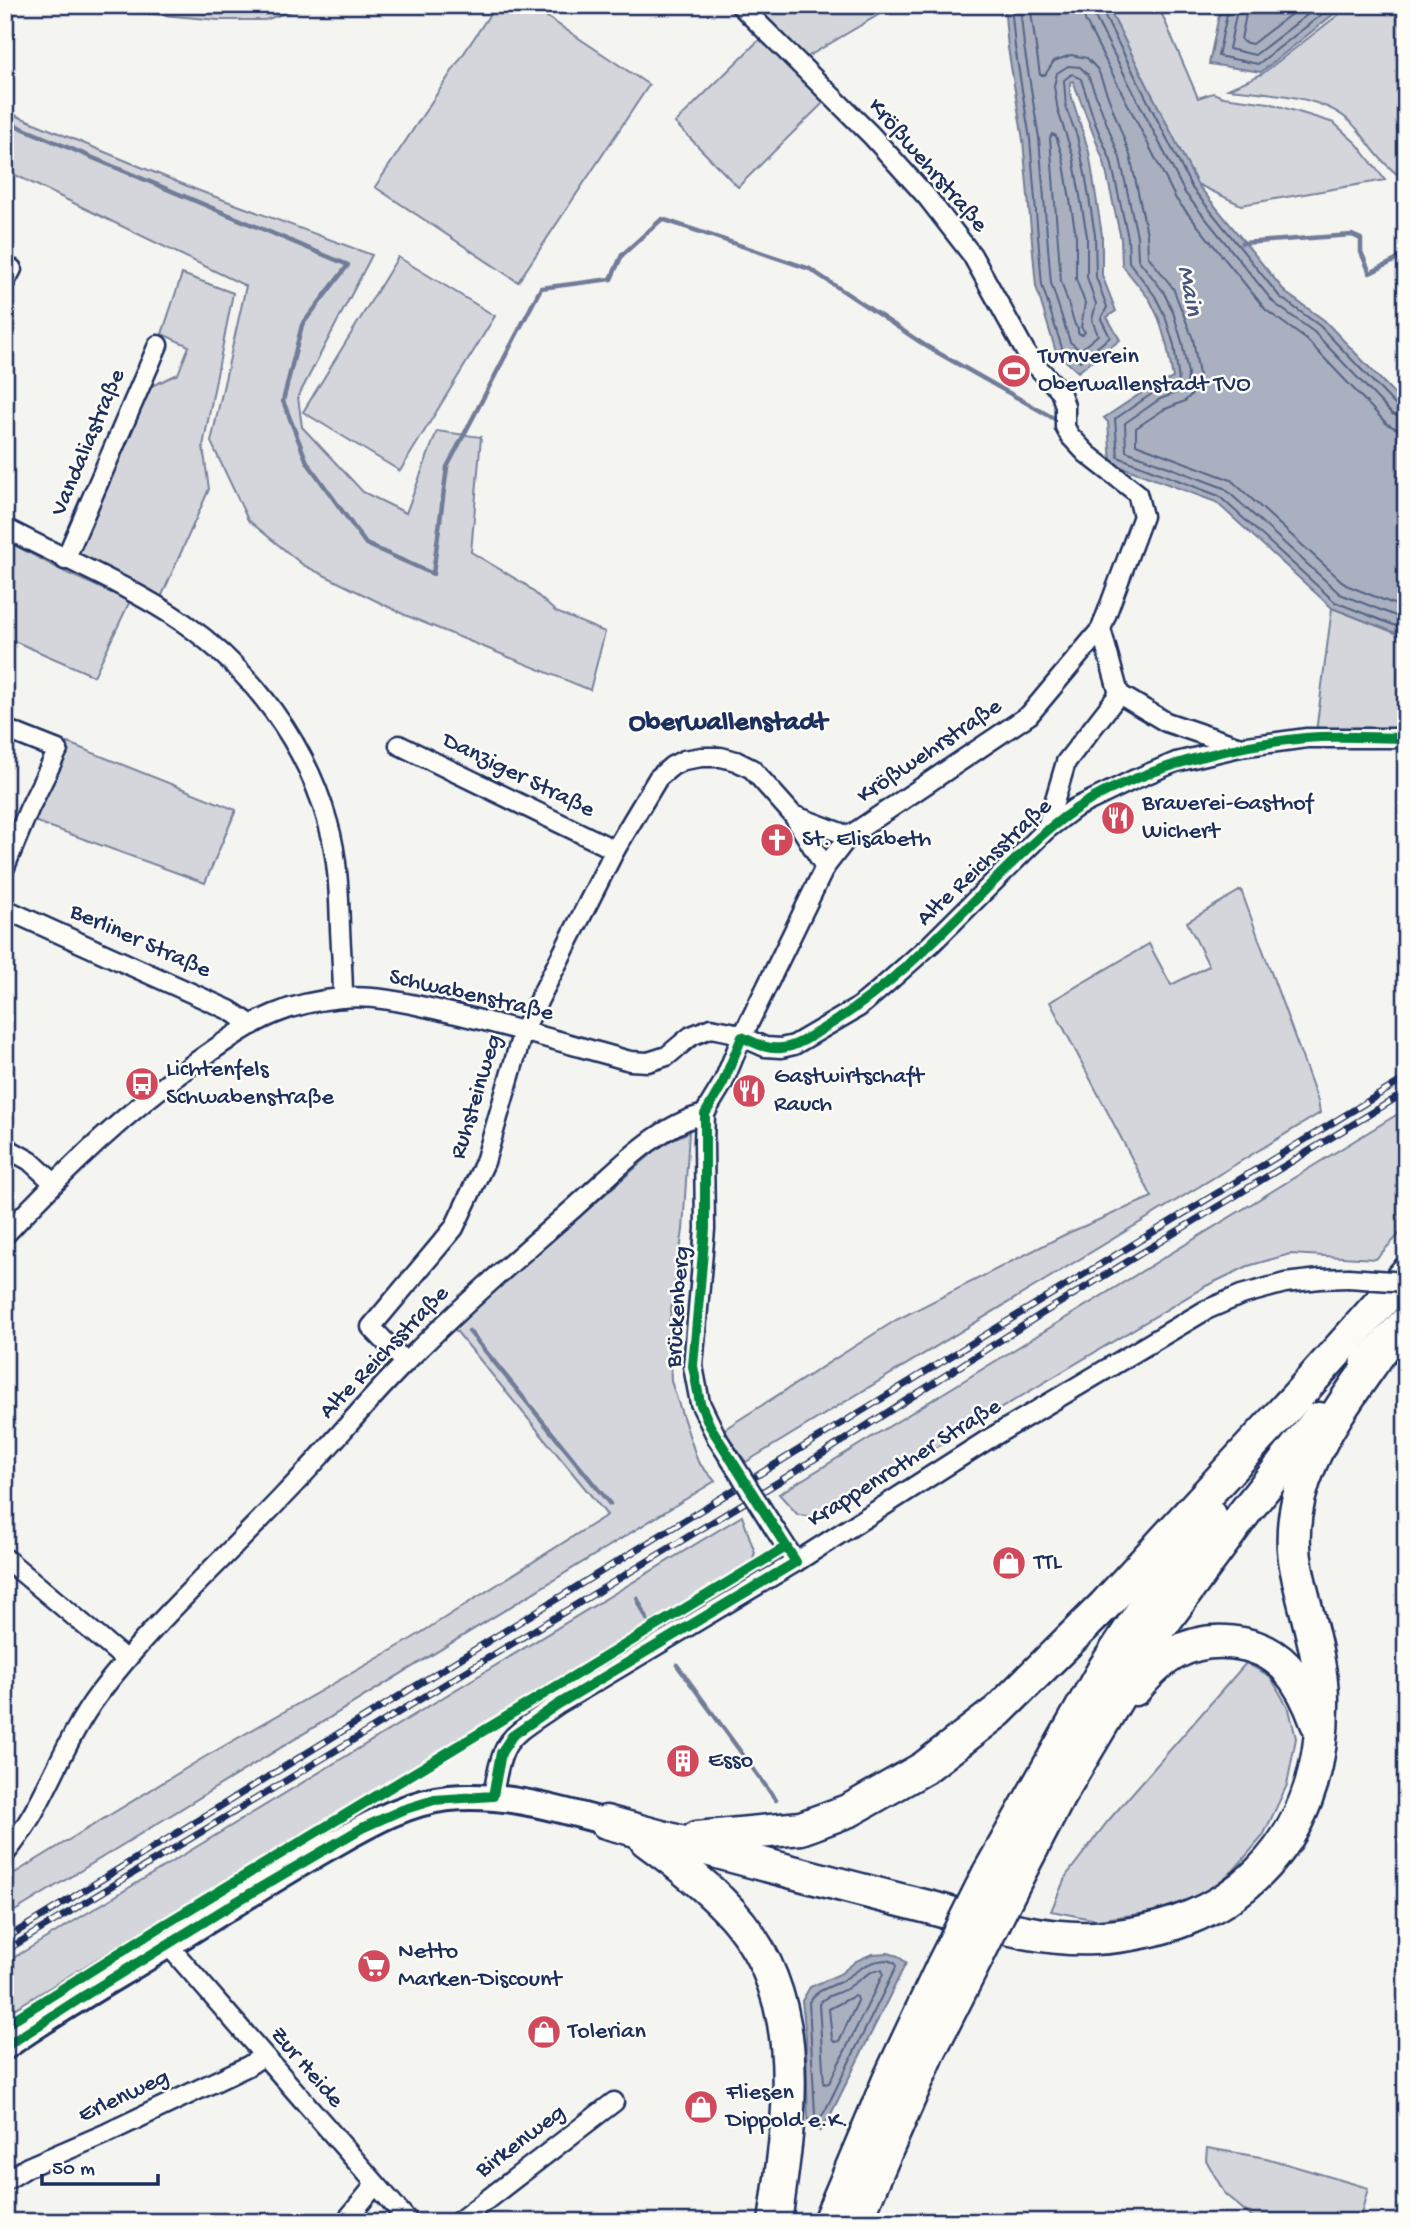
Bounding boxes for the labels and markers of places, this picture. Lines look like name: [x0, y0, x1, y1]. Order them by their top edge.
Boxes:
place label: Turnverein Oberwallenstadt TVO: [1036, 343, 1251, 400]
sports icon: Turnverein Oberwallenstadt TVO: [995, 352, 1033, 390]
place label: Brauerei-Gasthof Wichert: [1141, 790, 1315, 847]
restaurant icon: Brauerei-Gasthof Wichert: [1099, 799, 1137, 837]
church icon: St. Elisabeth: [758, 821, 796, 859]
place label: St. Elisabeth: [802, 826, 932, 855]
place label: Lichtenfels Schwabenstraße: [166, 1056, 335, 1113]
place label: Gastwirtschaft Rauch: [774, 1063, 926, 1120]
bus stop icon: Lichtenfels Schwabenstraße: [123, 1065, 161, 1103]
restaurant icon: Gastwirtschaft Rauch: [730, 1072, 768, 1110]
shop icon: TTL: [990, 1544, 1028, 1582]
place label: TTL: [1032, 1549, 1062, 1578]
building icon: Esso: [664, 1742, 702, 1780]
place label: Esso: [708, 1747, 753, 1776]
place label: Netto Marken-Discount: [398, 1938, 563, 1995]
supermarket icon: Netto Marken-Discount: [355, 1947, 393, 1985]
shop icon: Tolerian: [525, 2013, 563, 2051]
place label: Tolerian: [566, 2018, 646, 2047]
place label: Fliesen Dippold e.K.: [724, 2079, 849, 2136]
shop icon: Fliesen Dippold e.K.: [682, 2088, 720, 2126]

